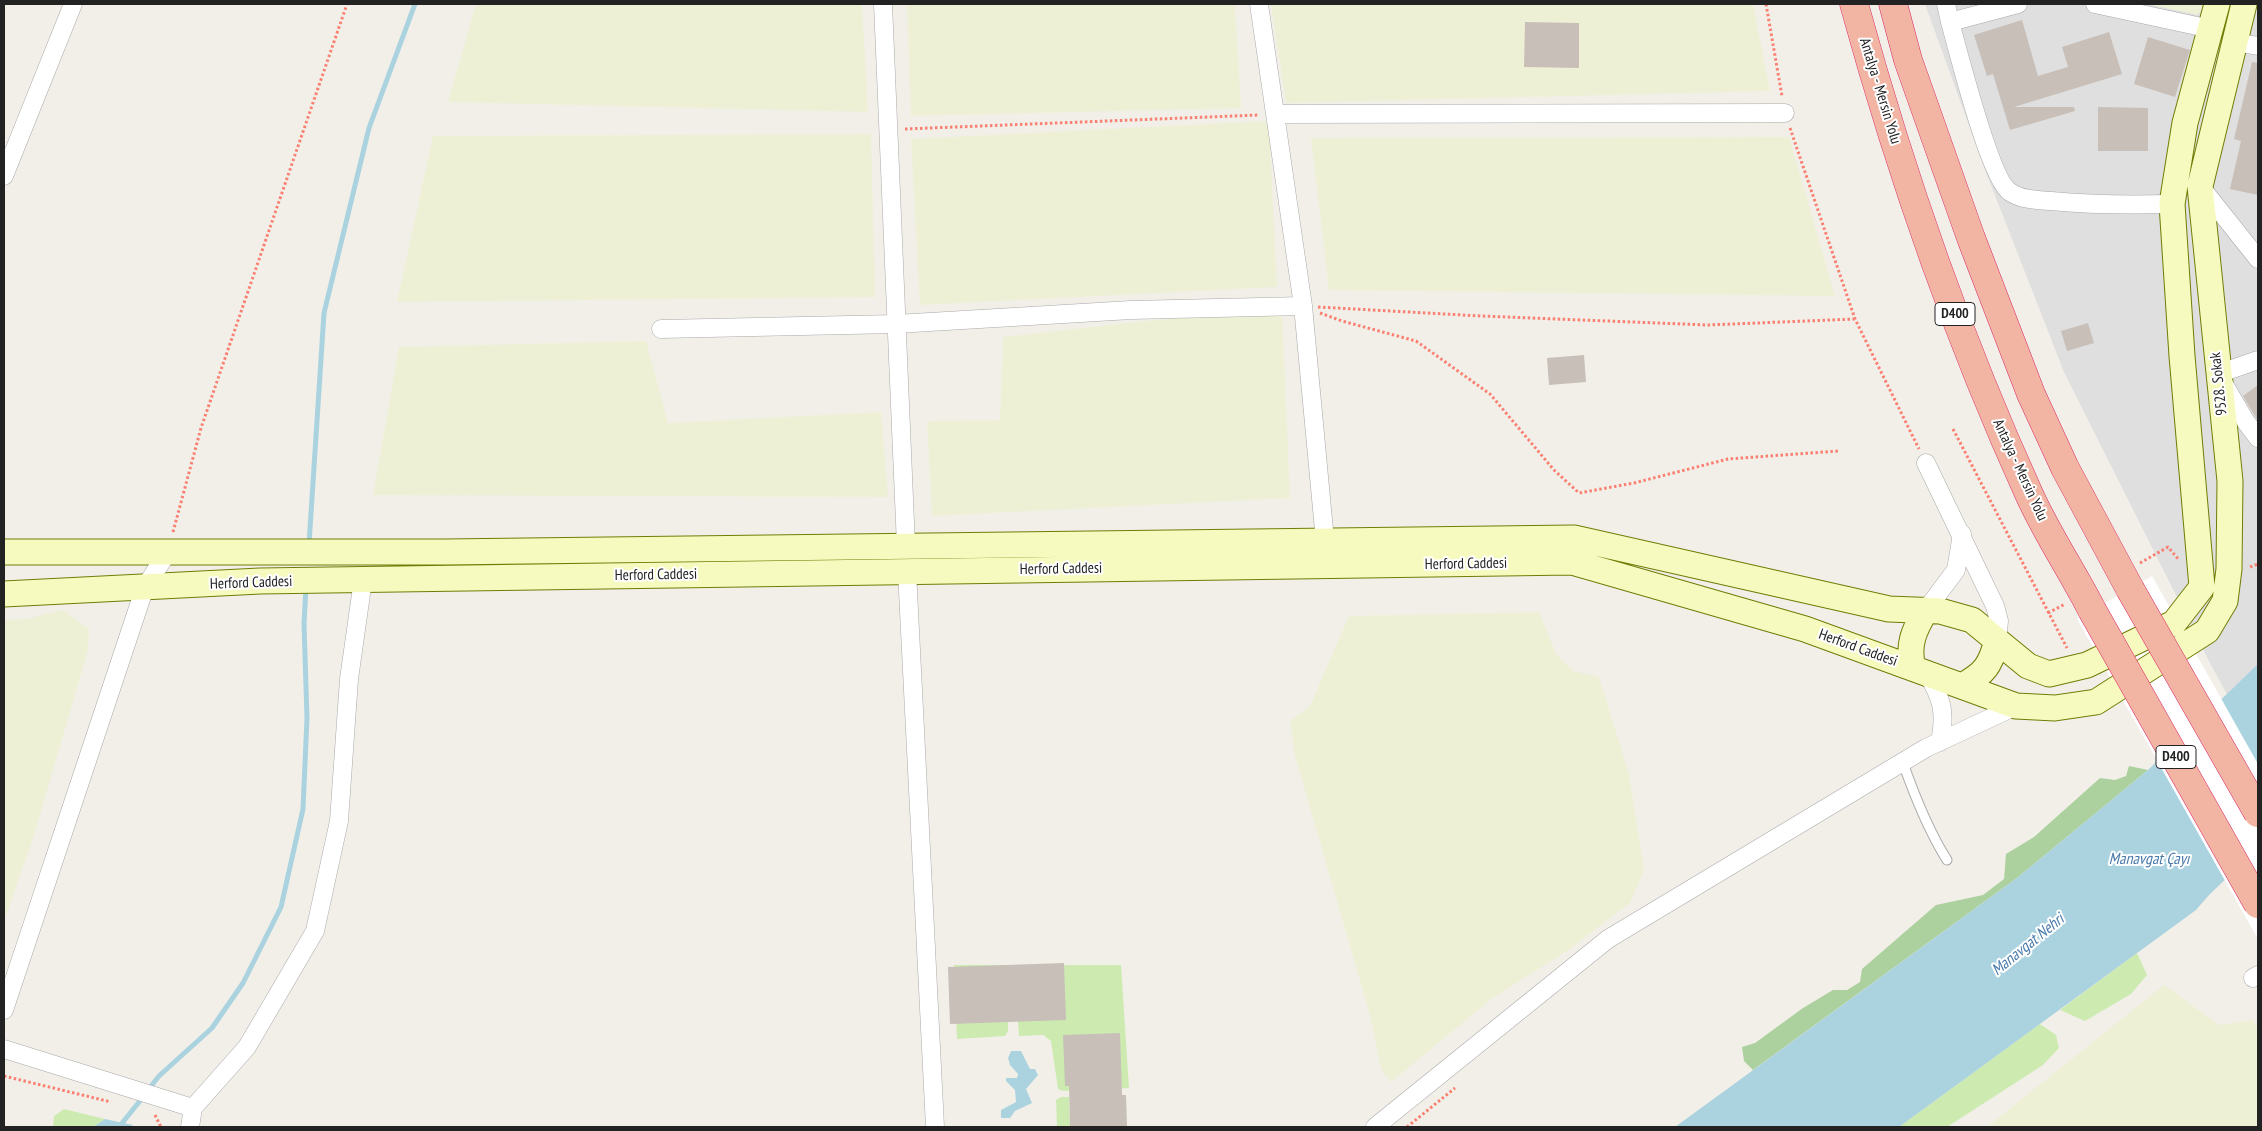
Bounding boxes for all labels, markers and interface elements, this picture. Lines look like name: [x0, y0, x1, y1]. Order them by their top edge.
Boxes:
street label: Antalya - Mersin Yolu: [1855, 36, 1905, 146]
road number: D400: [1935, 302, 1975, 326]
street label: 9528. Sokak: [2207, 352, 2231, 416]
street label: Antalya - Mersin Yolu: [1989, 416, 2051, 524]
street label: Herford Caddesi: [1425, 554, 1507, 574]
street label: Herford Caddesi: [1020, 559, 1102, 579]
street label: Herford Caddesi: [615, 565, 697, 585]
street label: Herford Caddesi: [209, 573, 293, 593]
street label: Herford Caddesi: [1816, 625, 1900, 671]
road number: D400: [2156, 746, 2196, 769]
water label: Manavgat Çayı: [2109, 849, 2189, 869]
water label: Manavgat Nehri: [1988, 910, 2068, 980]

